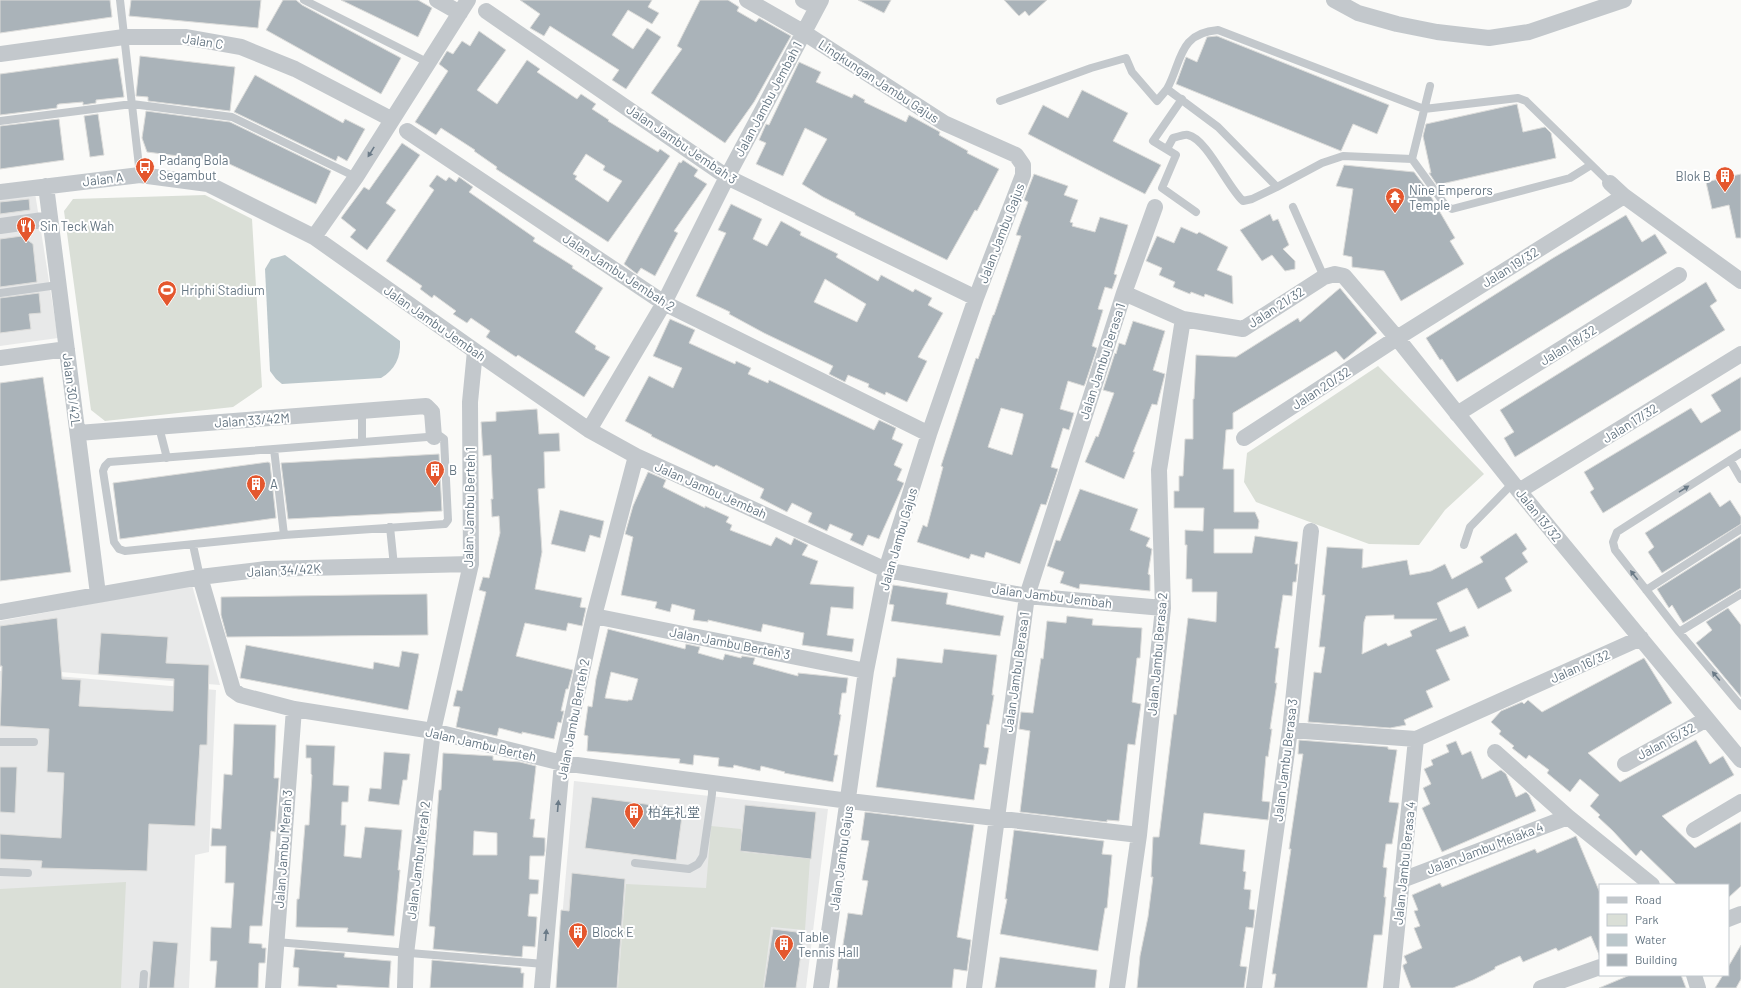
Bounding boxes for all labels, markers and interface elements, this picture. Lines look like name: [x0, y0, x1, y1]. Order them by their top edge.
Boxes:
street label: Jalan C: [181, 30, 225, 52]
street label: Lingkungan Jambu Gajus: [816, 36, 942, 126]
street label: Jalan Jambu Jembah 1: [731, 39, 805, 159]
street label: Jalan Jambu Jembah 3: [624, 101, 740, 187]
one-way arrow: [367, 147, 375, 157]
place label: Padang Bola Segambut: [159, 152, 228, 183]
bus stop icon: Padang Bola Segambut: [134, 156, 156, 184]
building icon: Blok B: [1714, 165, 1736, 193]
place label: Blok B: [1676, 168, 1711, 184]
street label: Jalan A: [82, 169, 125, 189]
street label: Jalan Jambu Gajus: [975, 181, 1027, 285]
place label: Nine Emperors Temple: [1409, 182, 1493, 213]
temple icon: Nine Emperors Temple: [1384, 186, 1406, 214]
restaurant icon: Sin Teck Wah: [15, 215, 37, 243]
place label: Sin Teck Wah: [40, 218, 114, 234]
street label: Jalan Jambu Jembah 2: [560, 230, 678, 314]
street label: Jalan 19/32: [1479, 243, 1541, 291]
sports icon: Hriphi Stadium: [156, 279, 178, 307]
place label: Hriphi Stadium: [181, 282, 265, 298]
street label: Jalan Jambu Jembah: [381, 282, 489, 364]
street label: Jalan 21/32: [1245, 283, 1307, 331]
street label: Jalan Jambu Berasa 1: [1076, 301, 1128, 421]
street label: Jalan 18/32: [1537, 321, 1599, 369]
street label: Jalan 30/42L: [60, 352, 84, 428]
street label: Jalan 20/32: [1289, 363, 1353, 413]
street label: Jalan 17/32: [1599, 400, 1661, 446]
street label: Jalan 33/42M: [214, 409, 290, 431]
street label: Jalan Jambu Berteh 1: [460, 447, 478, 567]
street label: Jalan Jambu Jembah: [653, 458, 769, 522]
building icon: B: [424, 459, 446, 487]
place label: B: [449, 462, 457, 478]
building icon: A: [245, 473, 267, 501]
place label: A: [270, 476, 278, 492]
street label: Jalan 13/32: [1513, 485, 1565, 545]
street label: Jalan Jambu Gajus: [876, 486, 920, 592]
one-way arrow: [1678, 486, 1690, 493]
street label: Jalan 34/42K: [246, 560, 322, 580]
one-way arrow: [1630, 569, 1639, 580]
street label: Jalan Jambu Jembah: [991, 581, 1113, 611]
street label: Jalan Jambu Berasa 2: [1144, 592, 1170, 716]
street label: Jalan Jambu Berasa 1: [1000, 611, 1032, 733]
street label: Jalan Jambu Berteh 3: [668, 623, 792, 663]
street label: Jalan 16/32: [1548, 646, 1612, 686]
street label: Jalan Jambu Berteh 2: [553, 657, 593, 781]
one-way arrow: [1712, 671, 1720, 681]
street label: Jalan Jambu Berasa 3: [1270, 698, 1300, 822]
street label: Jalan 15/32: [1634, 719, 1698, 763]
street label: Jalan Jambu Berteh: [424, 723, 538, 765]
street label: Jalan Jambu Merah 3: [271, 789, 295, 909]
street label: Jalan Jambu Merah 2: [403, 800, 433, 920]
one-way arrow: [555, 800, 561, 812]
street label: Jalan Jambu Berasa 4: [1390, 800, 1418, 926]
building icon: 柏年礼堂: [623, 801, 645, 829]
place label: 柏年礼堂: [648, 804, 700, 820]
street label: Jalan Jambu Gajus: [826, 804, 856, 912]
street label: Jalan Jambu Melaka 4: [1424, 818, 1546, 878]
legend: [1599, 884, 1729, 976]
text: Road: [1635, 892, 1662, 906]
text: Park: [1635, 912, 1659, 926]
building icon: Block E: [567, 921, 589, 949]
place label: Block E: [592, 924, 634, 940]
one-way arrow: [543, 929, 550, 941]
place label: Table Tennis Hall: [798, 929, 859, 960]
text: Water: [1635, 932, 1667, 946]
building icon: Table Tennis Hall: [773, 933, 795, 961]
text: Building: [1635, 952, 1677, 966]

